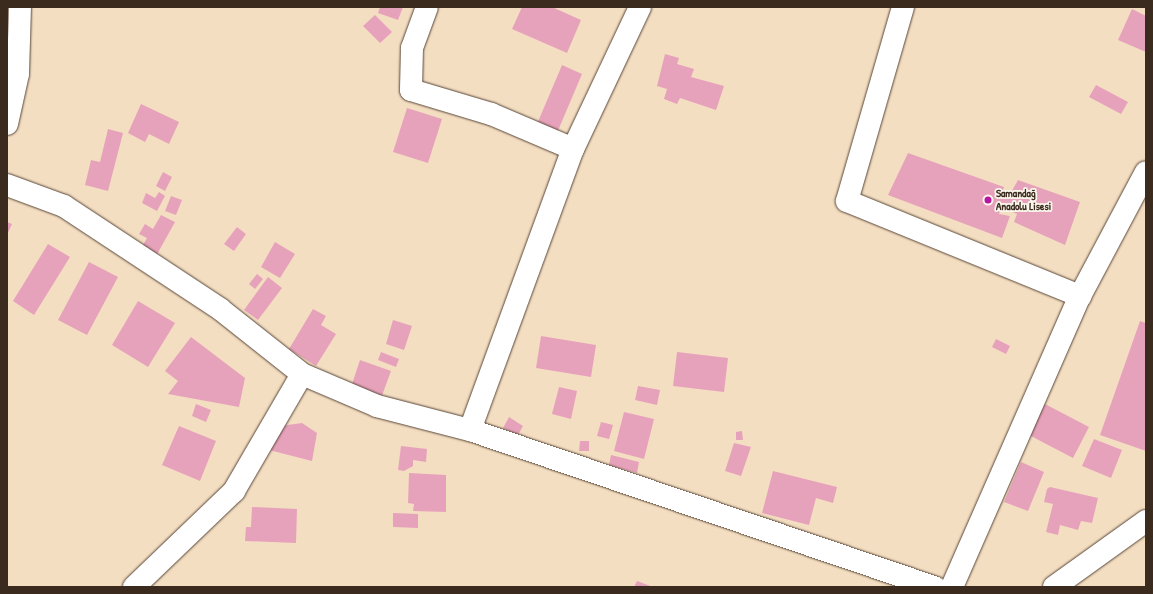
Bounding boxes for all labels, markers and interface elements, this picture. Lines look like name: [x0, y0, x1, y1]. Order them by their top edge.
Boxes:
place label: Samandağ Anadolu Lisesi: [996, 187, 1051, 213]
marker: Samandağ Anadolu Lisesi: [983, 195, 993, 205]

